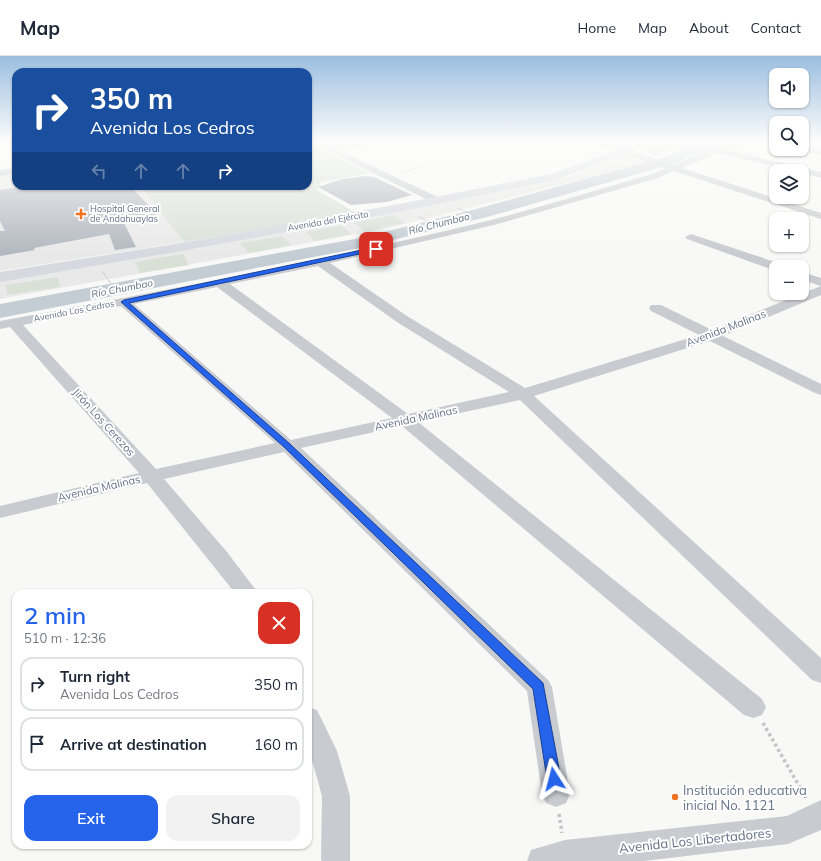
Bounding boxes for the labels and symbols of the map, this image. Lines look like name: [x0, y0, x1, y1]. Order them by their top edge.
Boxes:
place label: Hospital General de Andahuaylas: [90, 203, 160, 225]
marker: Hospital General de Andahuaylas: [75, 208, 87, 220]
street label: Avenida del Ejército: [287, 208, 369, 233]
water label: Río Chumbao: [407, 210, 471, 237]
pin: [359, 232, 393, 266]
water label: Río Chumbao: [90, 276, 154, 301]
street label: Avenida Los Cedros: [32, 297, 115, 324]
street label: Avenida Malinas: [684, 306, 768, 350]
street label: Jirón Los Cerezos: [70, 385, 138, 459]
street label: Avenida Malinas: [373, 402, 459, 434]
street label: Avenida Malinas: [56, 472, 142, 504]
position arrow: [533, 758, 575, 800]
place label: Institución educativa inicial No. 1121: [683, 782, 807, 813]
marker: Institución educativa inicial No. 1121: [670, 792, 680, 802]
street label: Avenida Los Libertadores: [618, 824, 772, 856]

